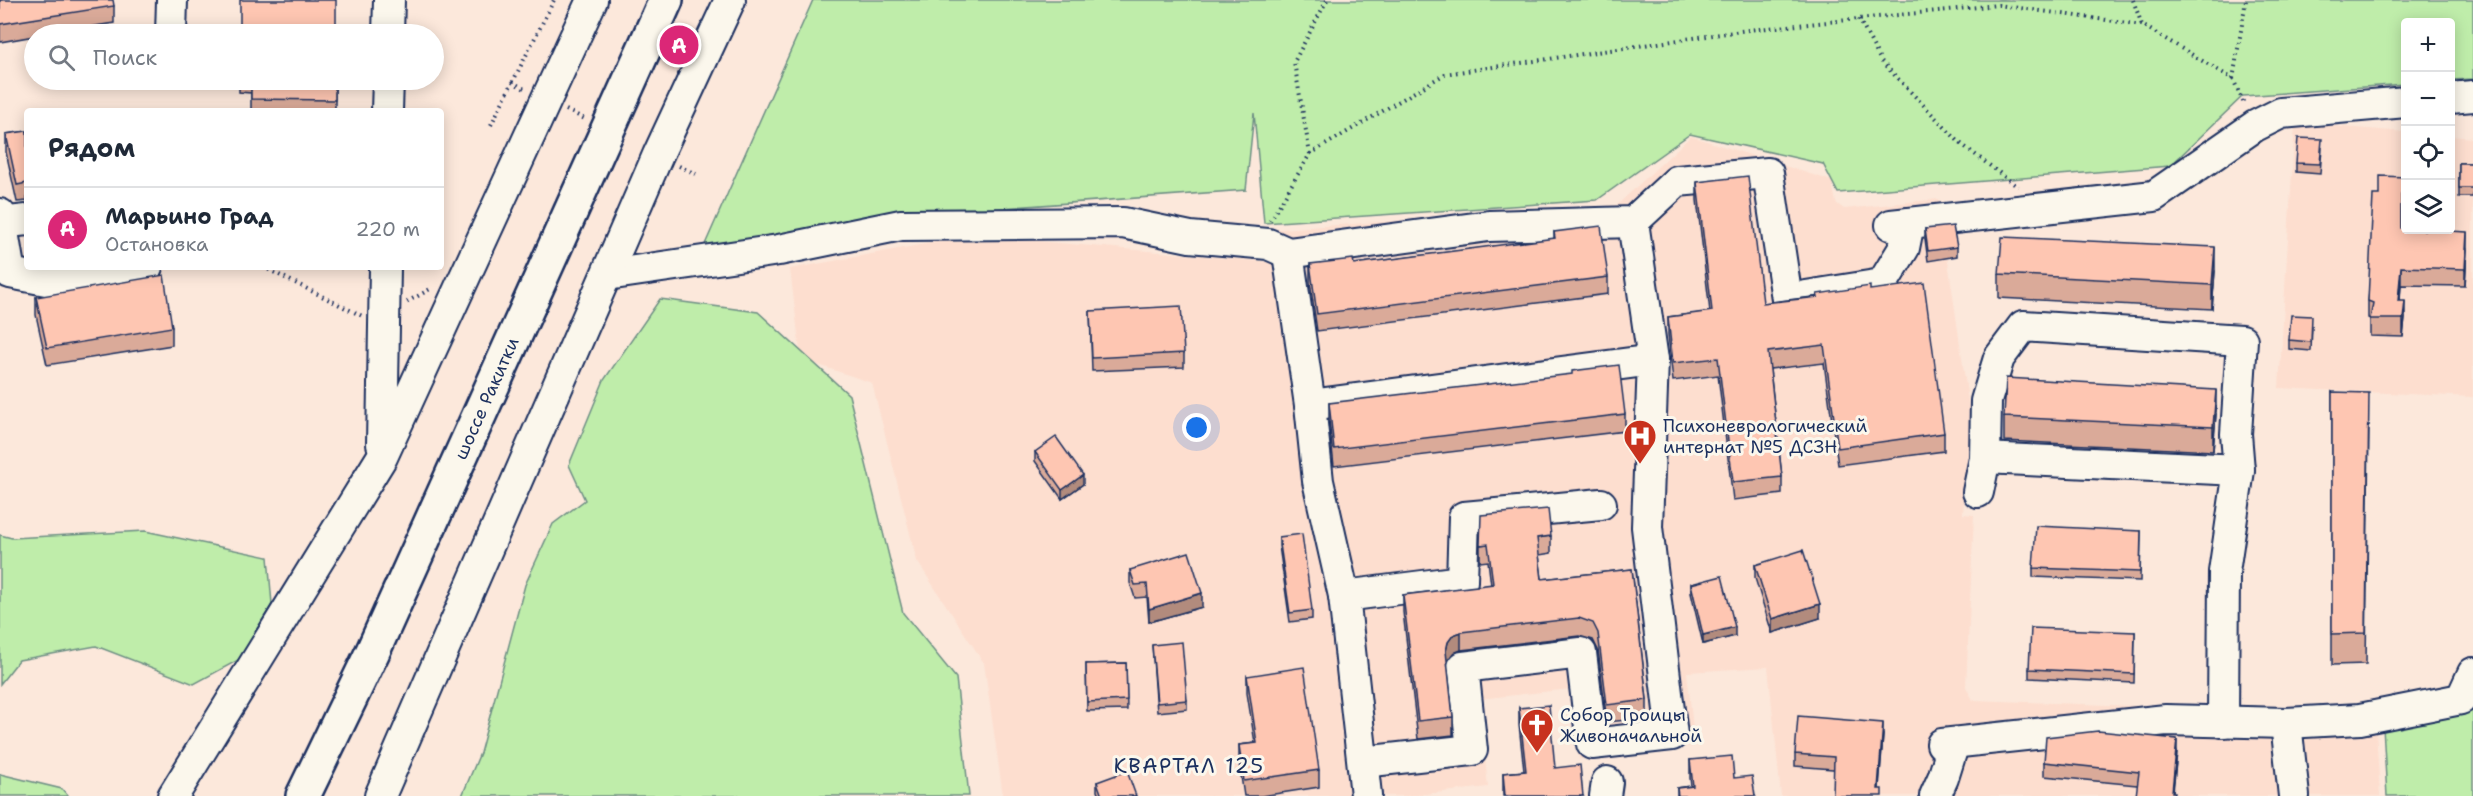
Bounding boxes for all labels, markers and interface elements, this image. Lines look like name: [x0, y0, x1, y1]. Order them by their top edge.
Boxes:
map controls: [2401, 18, 2455, 234]
button: +: [2401, 18, 2455, 72]
pin: A: [660, 22, 698, 68]
search box: [24, 24, 444, 90]
icon: search: [45, 41, 78, 74]
text: Поиск: [93, 43, 157, 72]
button: −: [2401, 72, 2455, 126]
button: locate: [2401, 126, 2455, 180]
text: Рядом: [48, 130, 135, 165]
button: layers: [2401, 180, 2455, 234]
text: Марьино Град: [105, 202, 274, 231]
text: A: [60, 216, 75, 242]
text: 220 m: [356, 216, 420, 242]
text: Остановка: [105, 231, 209, 257]
street label: шоссе Ракитки: [449, 333, 525, 463]
your location: [1182, 413, 1211, 442]
place label: Психоневрологический интернат №5 ДСЗН: [1663, 414, 1867, 459]
hospital icon: Психоневрологический интернат №5 ДСЗН: [1622, 418, 1658, 465]
place label: Собор Троицы Живоначальной: [1560, 703, 1702, 748]
church icon: Собор Троицы Живоначальной: [1519, 707, 1555, 754]
district label: КВАРТАЛ 125: [1113, 752, 1265, 780]

